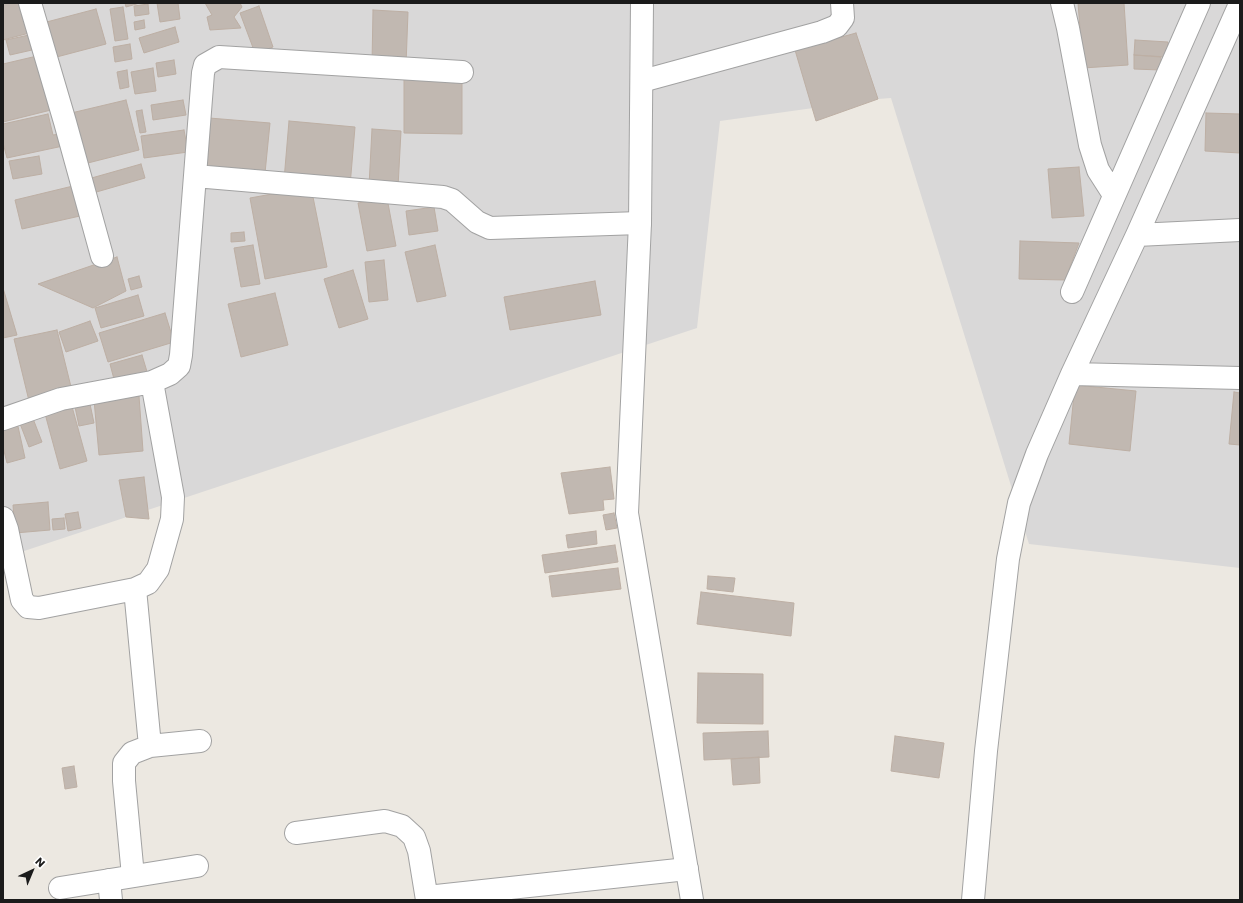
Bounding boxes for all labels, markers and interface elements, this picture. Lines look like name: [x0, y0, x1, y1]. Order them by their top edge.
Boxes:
north arrow: [12, 851, 52, 891]
text: N: [32, 854, 49, 871]

